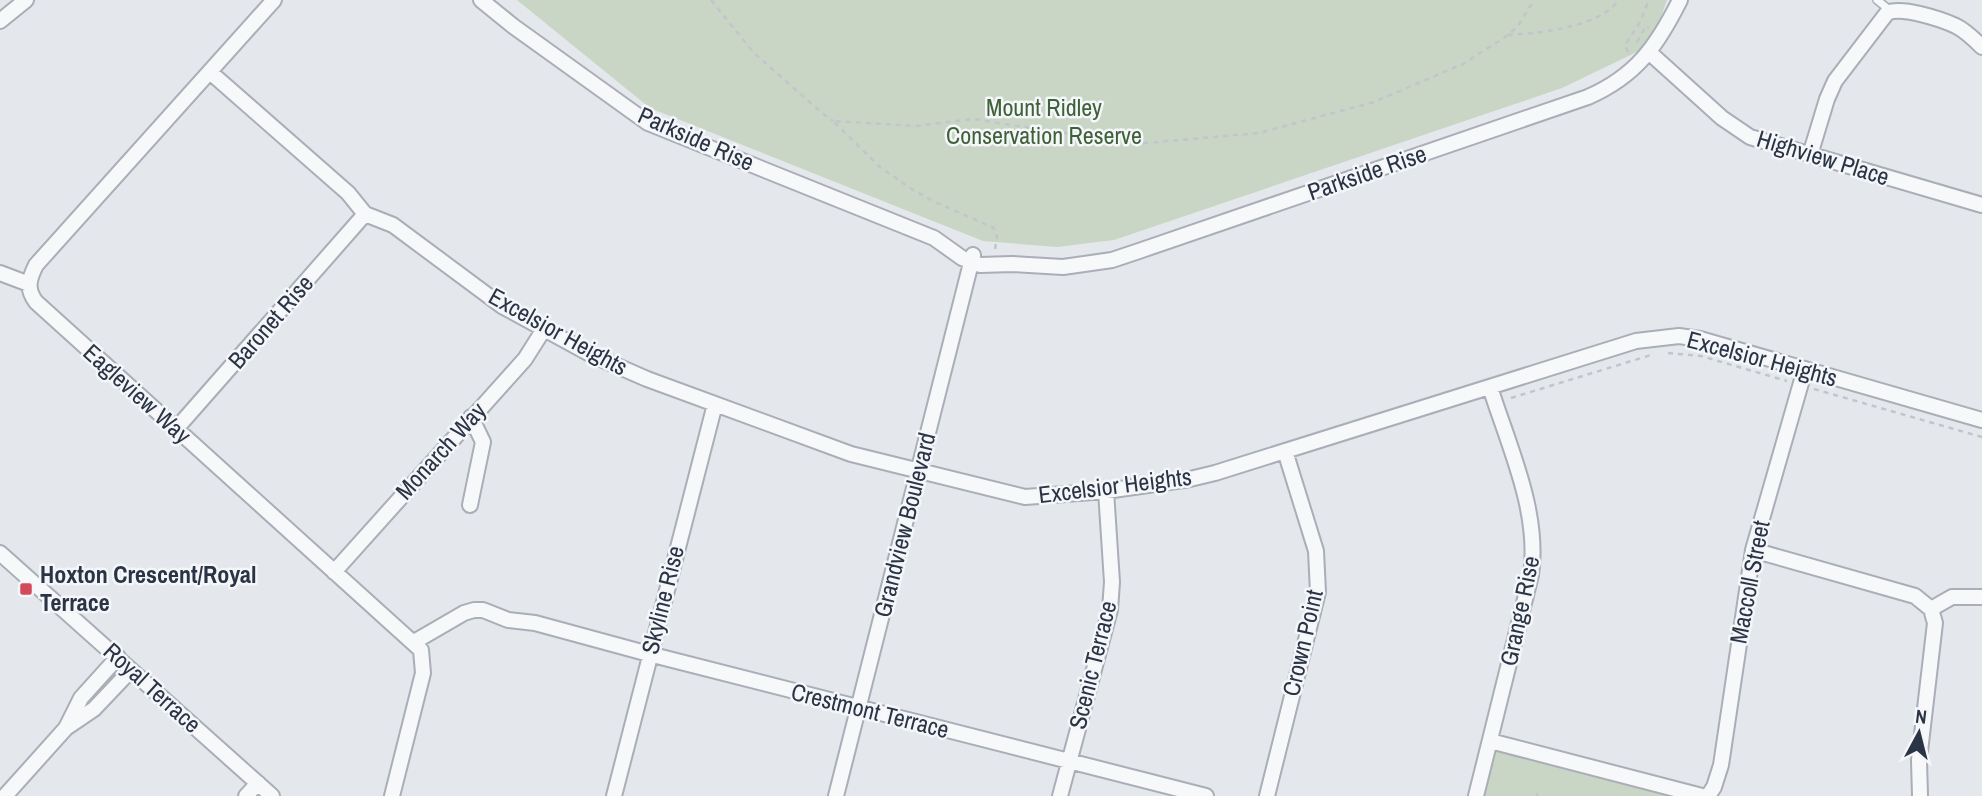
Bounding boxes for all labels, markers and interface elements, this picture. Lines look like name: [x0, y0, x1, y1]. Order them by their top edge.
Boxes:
park label: Mount Ridley Conservation Reserve: [946, 91, 1142, 151]
street label: Parkside Rise: [633, 98, 759, 178]
street label: Highview Place: [1753, 122, 1893, 192]
street label: Parkside Rise: [1303, 137, 1430, 207]
street label: Baronet Rise: [220, 267, 320, 375]
street label: Excelsior Heights: [483, 280, 634, 383]
street label: Excelsior Heights: [1684, 323, 1841, 393]
street label: Eagleview Way: [77, 336, 199, 450]
street label: Monarch Way: [388, 395, 493, 506]
street label: Grandview Boulevard: [866, 429, 942, 620]
street label: Excelsior Heights: [1036, 460, 1193, 510]
street label: Maccoll Street: [1721, 517, 1777, 646]
street label: Skyline Rise: [633, 542, 691, 657]
street label: Grange Rise: [1492, 553, 1546, 669]
place label: Hoxton Crescent/Royal Terrace: [40, 558, 257, 618]
marker: Hoxton Crescent/Royal Terrace: [18, 581, 34, 597]
street label: Crown Point: [1274, 586, 1330, 699]
street label: Scenic Terrace: [1061, 597, 1123, 732]
street label: Royal Terrace: [97, 635, 208, 740]
street label: Crestmont Terrace: [788, 675, 952, 745]
north arrow: [1884, 698, 1954, 768]
text: N: [1914, 703, 1928, 730]

